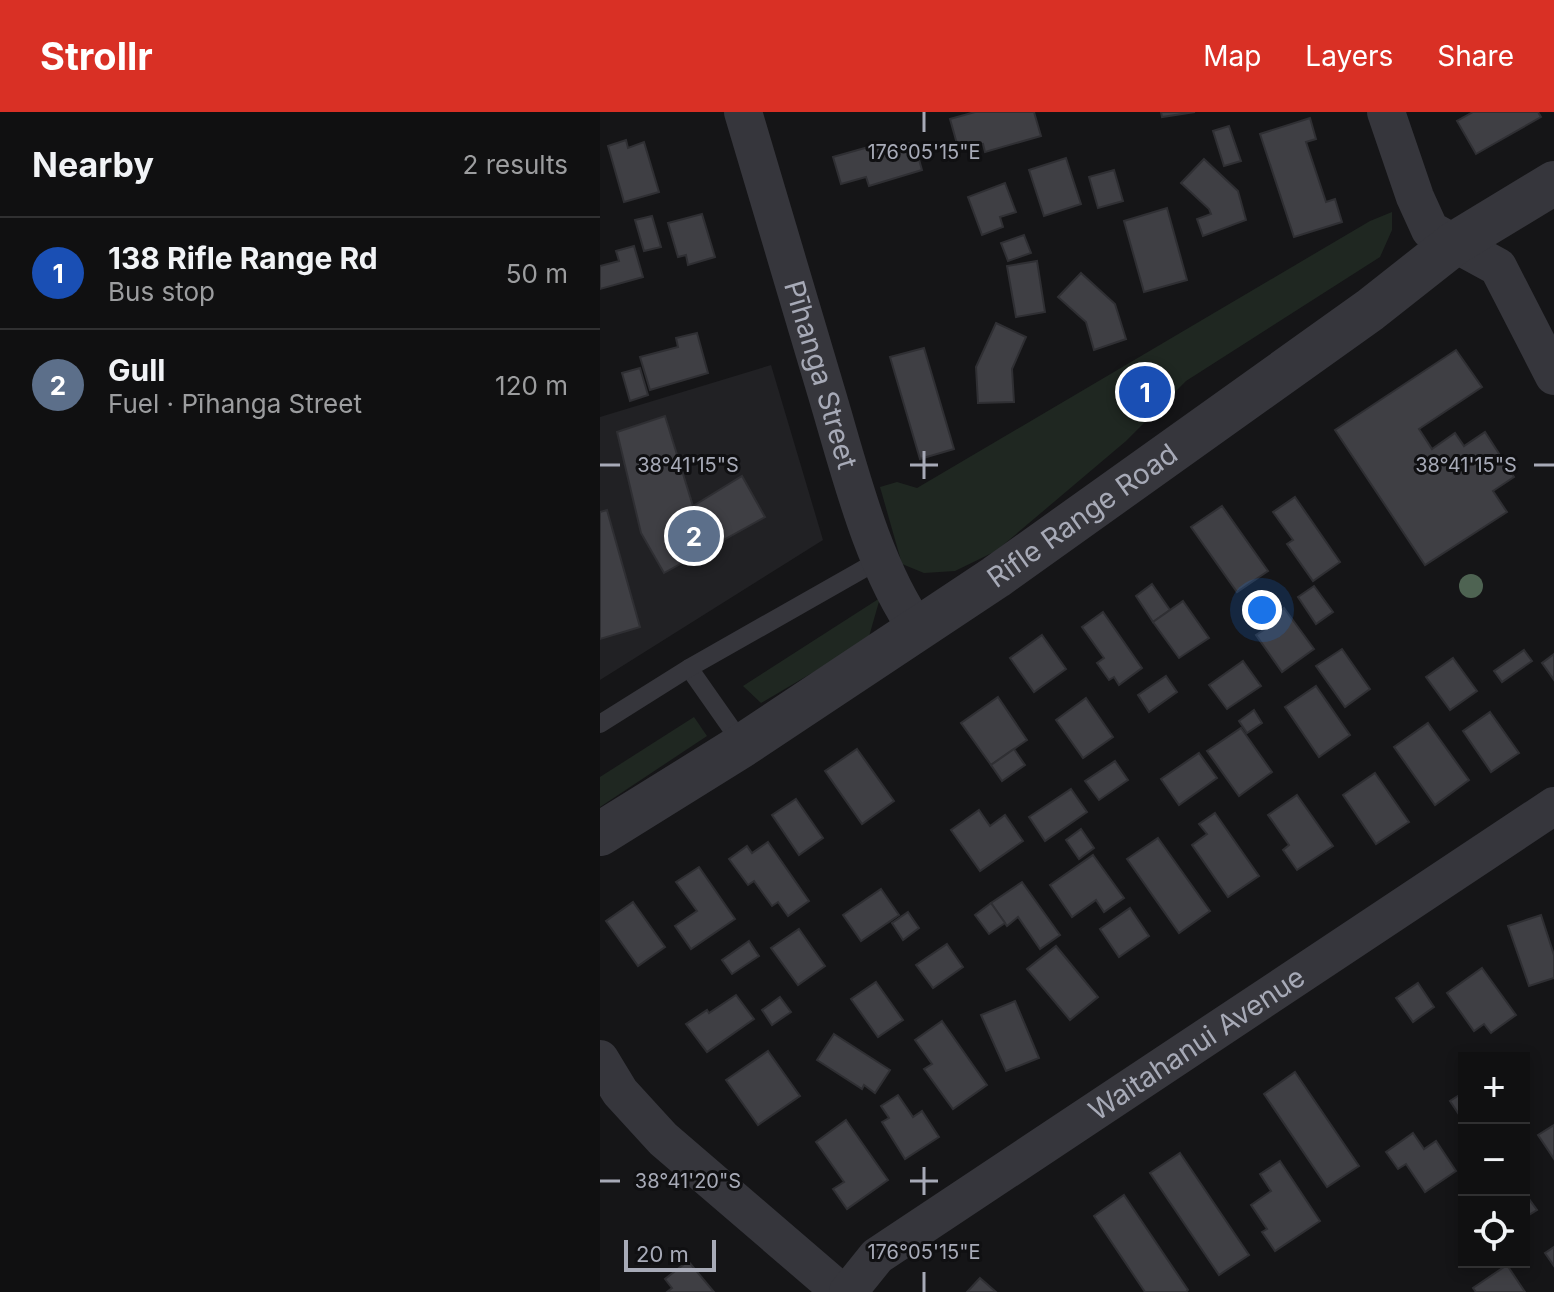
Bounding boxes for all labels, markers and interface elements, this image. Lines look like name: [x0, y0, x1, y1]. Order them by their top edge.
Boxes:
text: Strollr: [40, 33, 153, 79]
text: Map: [1203, 39, 1261, 73]
text: Layers: [1305, 39, 1393, 73]
text: Share: [1437, 39, 1514, 73]
text: 176°05'15"E: [867, 140, 981, 164]
text: Nearby: [32, 144, 154, 185]
text: 2 results: [463, 149, 568, 180]
text: 138 Rifle Range Rd: [108, 240, 378, 276]
text: 1: [52, 258, 64, 289]
text: 50 m: [506, 258, 568, 289]
text: Bus stop: [108, 276, 215, 307]
street label: Pīhanga Street: [777, 277, 865, 473]
text: Gull: [108, 352, 165, 388]
pin: 1: [1119, 362, 1171, 422]
text: 2: [50, 370, 66, 401]
text: 120 m: [495, 370, 568, 401]
text: Fuel · Pīhanga Street: [108, 388, 362, 419]
street label: Rifle Range Road: [981, 436, 1184, 595]
text: 38°41'15"S: [637, 453, 739, 477]
text: 38°41'15"S: [1415, 453, 1517, 477]
pin: 2: [668, 506, 720, 566]
your location: [1242, 590, 1282, 630]
street label: Waitahanui Avenue: [1082, 960, 1311, 1128]
map controls: [1458, 1052, 1530, 1268]
button: +: [1458, 1052, 1530, 1124]
button: −: [1458, 1124, 1530, 1196]
text: 38°41'20"S: [635, 1169, 741, 1193]
button: locate: [1458, 1196, 1530, 1268]
scale bar: [624, 1236, 716, 1272]
text: 176°05'15"E: [867, 1240, 981, 1264]
text: 20 m: [636, 1241, 689, 1267]

